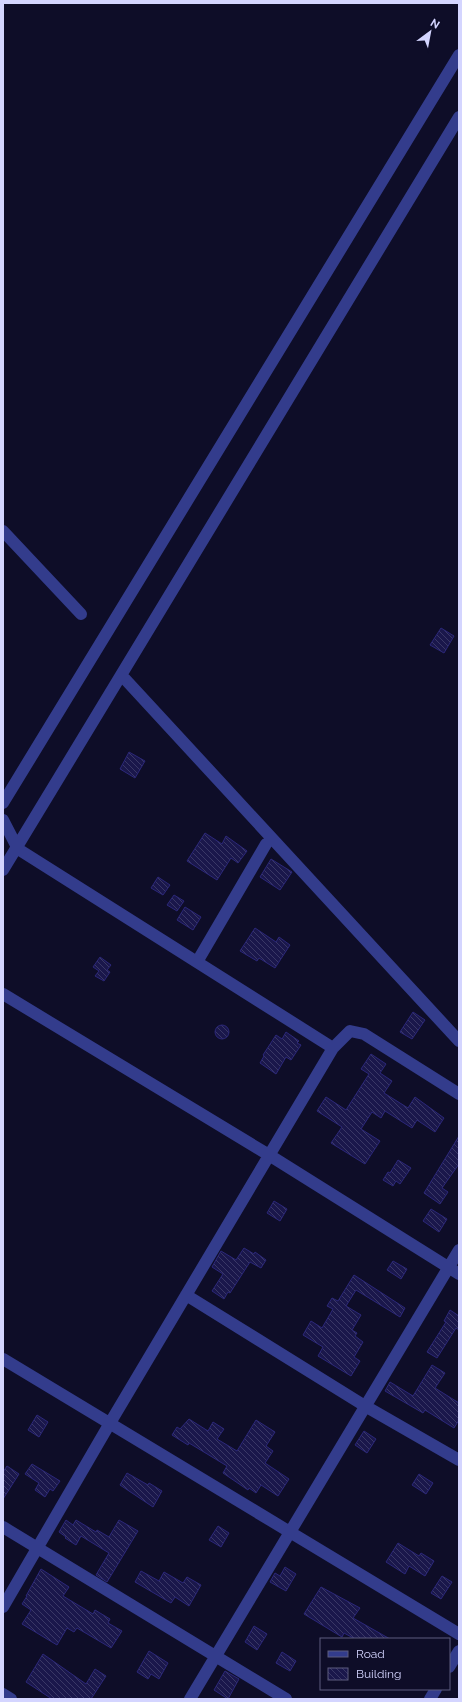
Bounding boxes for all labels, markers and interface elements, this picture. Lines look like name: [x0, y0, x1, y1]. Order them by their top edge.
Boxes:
north arrow: [410, 12, 450, 52]
text: N: [428, 16, 442, 32]
legend: [320, 1638, 450, 1690]
text: Road: [356, 1647, 385, 1661]
text: Building: [356, 1667, 402, 1681]

